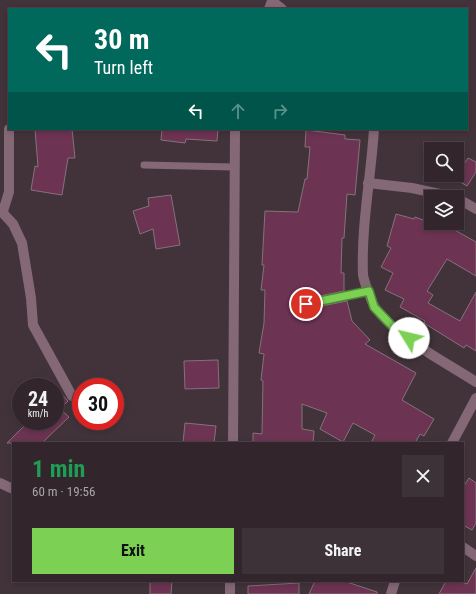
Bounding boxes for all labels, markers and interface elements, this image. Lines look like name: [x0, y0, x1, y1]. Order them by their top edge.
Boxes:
text: 30 m: [94, 23, 150, 56]
icon: left: [28, 24, 80, 76]
text: Turn left: [94, 57, 153, 78]
icon: left: [185, 100, 207, 122]
icon: ahead: [227, 100, 249, 122]
icon: right: [269, 100, 291, 122]
map controls: [424, 142, 464, 230]
button: search: [424, 142, 464, 182]
button: layers: [424, 190, 464, 230]
pin: [289, 287, 323, 321]
icon: arrive: [295, 293, 317, 315]
position arrow: [388, 317, 430, 359]
speed limit sign: 30: [72, 378, 124, 430]
text: 24: [28, 387, 48, 411]
text: km/h: [28, 408, 48, 419]
text: 1 min: [32, 455, 85, 483]
button: close: [402, 455, 444, 497]
text: 60 m · 19:56: [32, 484, 95, 499]
button: Exit: [32, 528, 234, 574]
button: Share: [242, 528, 444, 574]

